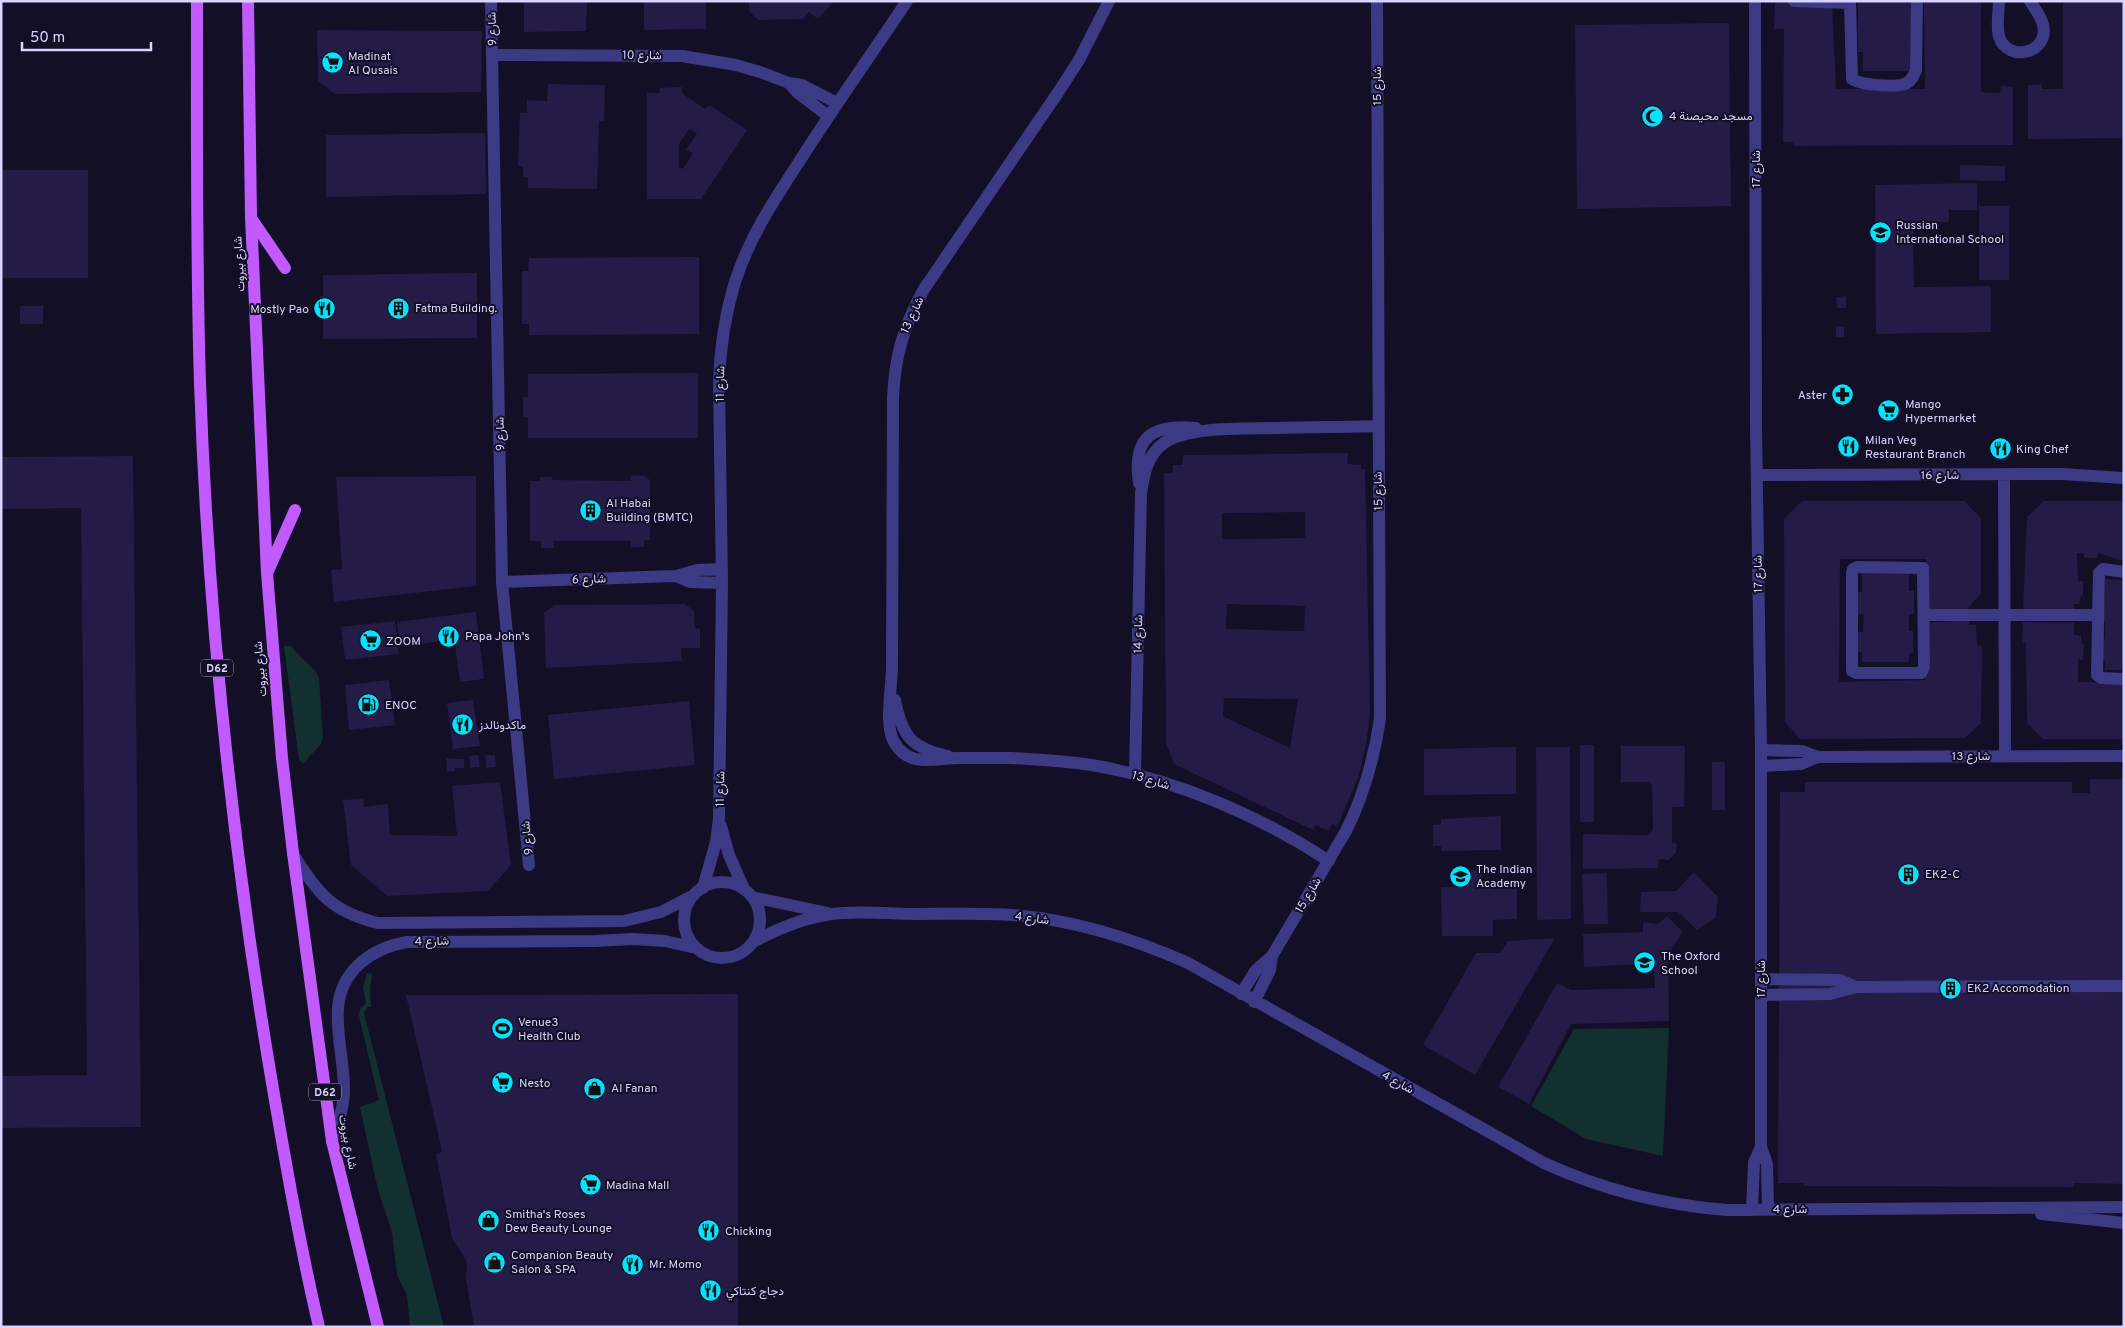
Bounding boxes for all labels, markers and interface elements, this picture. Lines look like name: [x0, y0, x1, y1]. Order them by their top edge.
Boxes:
street label: شارع 9: [485, 12, 501, 46]
scale bar: [22, 20, 151, 52]
text: 50 m: [30, 29, 65, 48]
street label: شارع 10: [622, 48, 662, 64]
place label: Madinat Al Qusais: [348, 49, 398, 79]
supermarket icon: Madinat Al Qusais: [320, 51, 344, 75]
street label: شارع 15: [1370, 67, 1386, 105]
mosque icon: مسجد محيصنة 4: [1641, 104, 1665, 128]
place label: مسجد محيصنة 4: [1669, 109, 1753, 125]
street label: شارع 17: [1749, 150, 1765, 188]
place label: Russian International School: [1896, 218, 2004, 248]
school or university icon: Russian International School: [1868, 220, 1892, 244]
street label: شارع بيروت: [231, 236, 249, 292]
street label: شارع 13: [897, 295, 928, 336]
building icon: Fatma Building.: [387, 296, 411, 320]
restaurant icon: Mostly Pao: [313, 297, 337, 321]
place label: Fatma Building.: [415, 301, 498, 317]
place label: Mostly Pao: [250, 302, 309, 318]
street label: شارع 11: [713, 366, 729, 402]
pharmacy icon: Aster: [1831, 383, 1855, 407]
place label: Aster: [1798, 388, 1827, 404]
place label: Mango Hypermarket: [1905, 397, 1976, 427]
supermarket icon: Mango Hypermarket: [1877, 399, 1901, 423]
street label: شارع 9: [493, 417, 509, 451]
place label: Milan Veg Restaurant Branch: [1865, 433, 1965, 463]
restaurant icon: Milan Veg Restaurant Branch: [1837, 435, 1861, 459]
restaurant icon: King Chef: [1988, 437, 2012, 461]
place label: King Chef: [2016, 442, 2068, 458]
street label: شارع 16: [1921, 468, 1959, 484]
street label: شارع 15: [1371, 471, 1387, 511]
place label: Al Habai Building (BMTC): [606, 496, 693, 526]
building icon: Al Habai Building (BMTC): [578, 498, 602, 522]
street label: شارع 17: [1751, 555, 1767, 593]
street label: شارع 6: [572, 571, 606, 589]
street label: شارع 14: [1131, 615, 1147, 653]
restaurant icon: Papa John's: [437, 624, 461, 648]
supermarket icon: ZOOM: [358, 629, 382, 653]
place label: Papa John's: [465, 629, 530, 645]
place label: ZOOM: [386, 634, 421, 650]
street label: شارع بيروت: [251, 641, 271, 697]
road number: D62: [201, 660, 233, 676]
fuel station icon: ENOC: [357, 693, 381, 717]
place label: ENOC: [385, 698, 417, 714]
restaurant icon: ماكدونالدز: [451, 713, 475, 737]
place label: ماكدونالدز: [478, 718, 526, 734]
street label: شارع 13: [1952, 749, 1990, 765]
street label: شارع 13: [1130, 768, 1172, 794]
street label: شارع 11: [713, 771, 729, 807]
street label: شارع 9: [518, 820, 538, 856]
place label: The Indian Academy: [1476, 862, 1533, 892]
building icon: EK2-C: [1897, 862, 1921, 886]
school or university icon: The Indian Academy: [1448, 864, 1472, 888]
place label: EK2-C: [1925, 867, 1960, 883]
street label: شارع 15: [1292, 875, 1326, 916]
street label: شارع 4: [1014, 909, 1050, 929]
street label: شارع 4: [415, 934, 449, 950]
place label: The Oxford School: [1661, 949, 1720, 979]
school or university icon: The Oxford School: [1633, 951, 1657, 975]
street label: شارع 17: [1754, 960, 1770, 998]
building icon: EK2 Accomodation: [1939, 976, 1963, 1000]
place label: EK2 Accomodation: [1967, 981, 2069, 997]
place label: Venue3 Health Club: [518, 1015, 581, 1045]
sports icon: Venue3 Health Club: [490, 1017, 514, 1041]
street label: شارع 4: [1379, 1068, 1416, 1098]
supermarket icon: Nesto: [491, 1071, 515, 1095]
place label: Nesto: [519, 1076, 551, 1092]
shop icon: Al Fanan: [583, 1076, 607, 1100]
place label: Al Fanan: [611, 1081, 657, 1097]
road number: D62: [309, 1084, 341, 1100]
street label: شارع بيروت: [334, 1113, 360, 1171]
supermarket icon: Madina Mall: [578, 1173, 602, 1197]
place label: Madina Mall: [606, 1178, 669, 1194]
street label: شارع 4: [1773, 1202, 1807, 1218]
place label: Smitha's Roses Dew Beauty Lounge: [505, 1207, 612, 1237]
shop icon: Smitha's Roses Dew Beauty Lounge: [477, 1209, 501, 1233]
restaurant icon: Chicking: [697, 1219, 721, 1243]
place label: Chicking: [725, 1224, 772, 1240]
place label: Companion Beauty Salon & SPA: [511, 1248, 613, 1278]
shop icon: Companion Beauty Salon & SPA: [483, 1250, 507, 1274]
restaurant icon: Mr. Momo: [621, 1252, 645, 1276]
place label: Mr. Momo: [649, 1257, 702, 1273]
restaurant icon: دجاج كنتاكي: [698, 1279, 722, 1303]
place label: دجاج كنتاكي: [726, 1284, 784, 1301]

